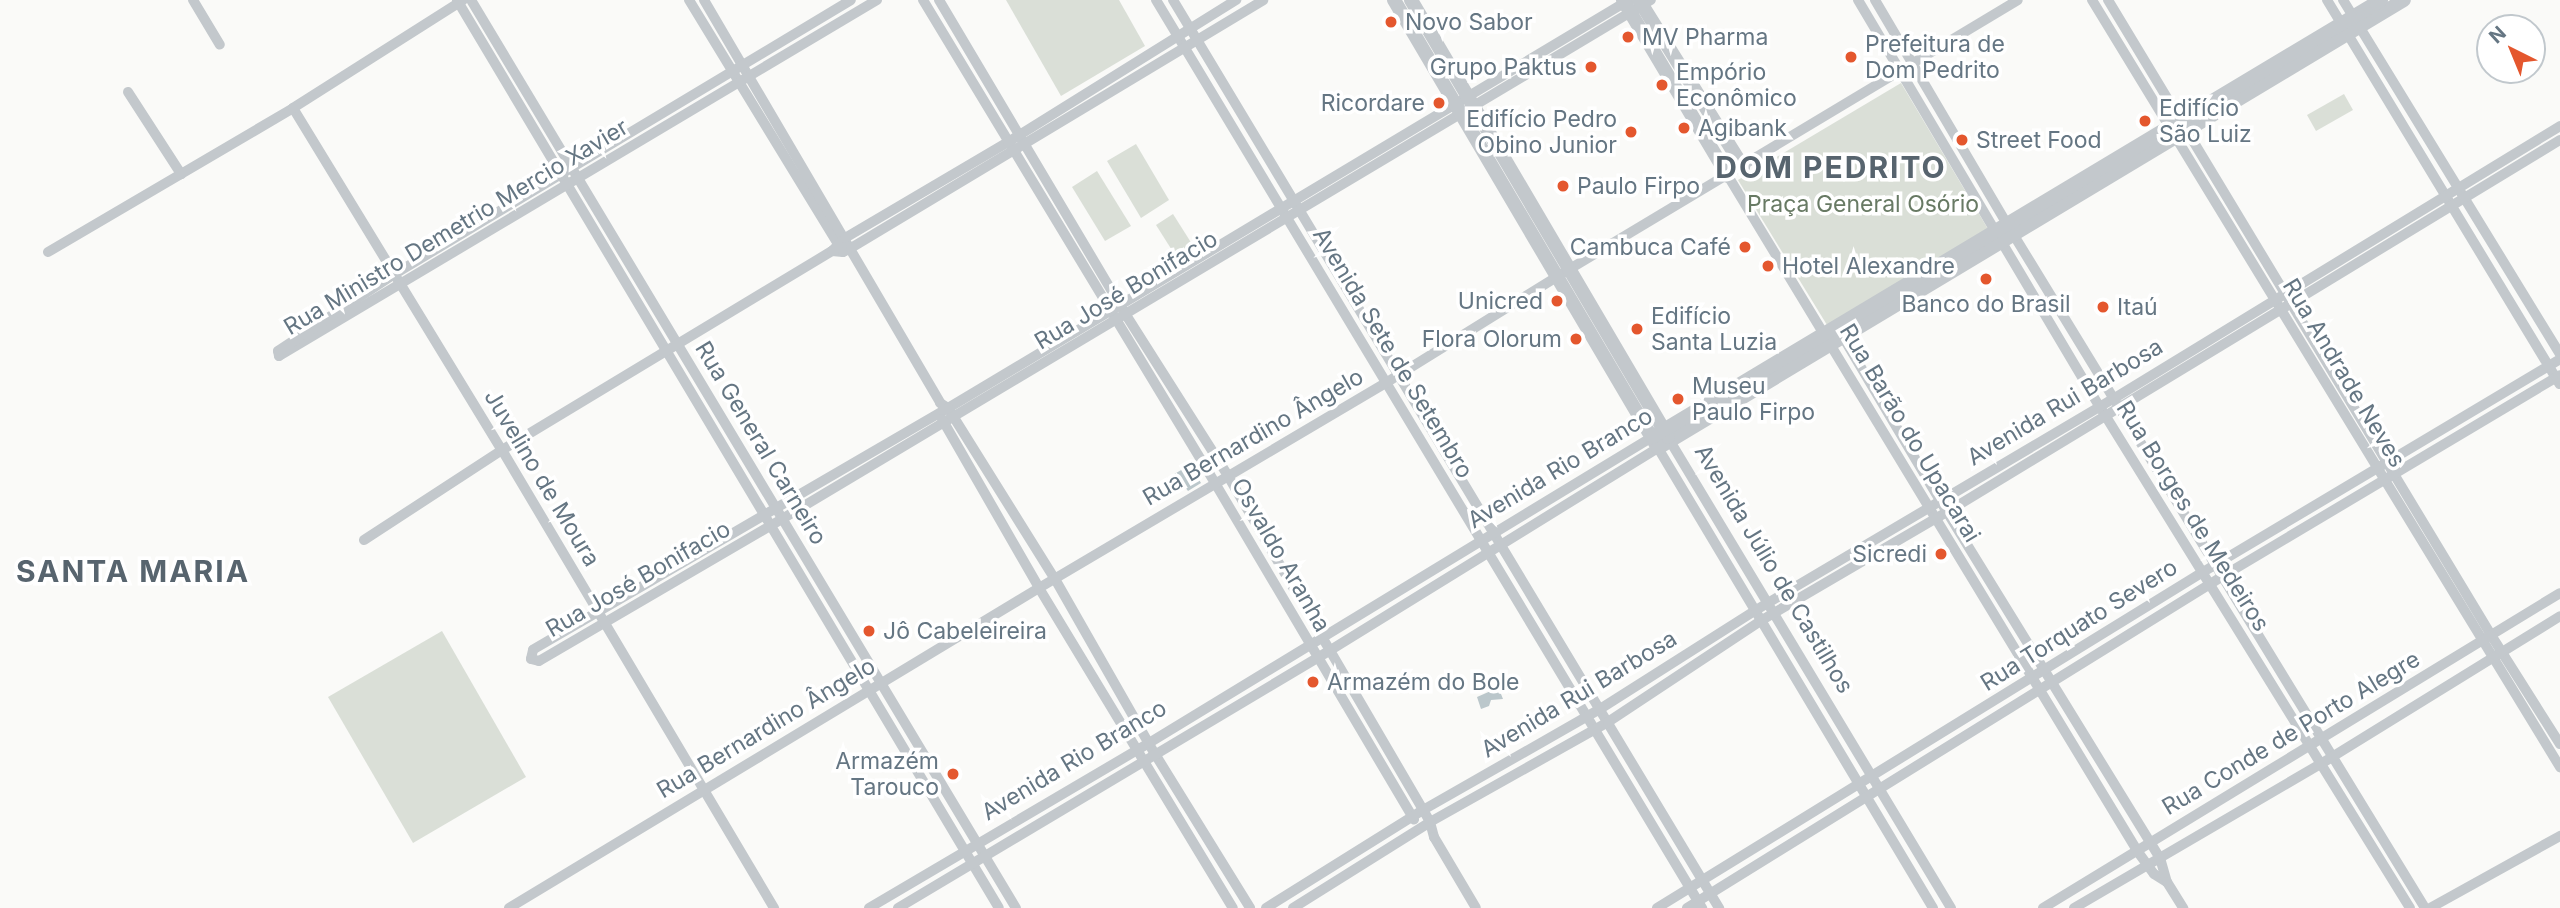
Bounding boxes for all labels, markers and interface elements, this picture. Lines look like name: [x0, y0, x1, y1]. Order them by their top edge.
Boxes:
place label: Novo Sabor: [1405, 8, 1533, 36]
marker: Novo Sabor: [1383, 14, 1399, 30]
north arrow: [2476, 14, 2546, 84]
text: N: [2485, 21, 2511, 48]
place label: MV Pharma: [1642, 23, 1768, 51]
marker: MV Pharma: [1620, 29, 1636, 45]
place label: Prefeitura de Dom Pedrito: [1865, 30, 2005, 84]
marker: Prefeitura de Dom Pedrito: [1843, 49, 1859, 65]
place label: Grupo Paktus: [1430, 53, 1577, 81]
place label: Empório Econômico: [1676, 58, 1797, 112]
marker: Grupo Paktus: [1583, 59, 1599, 75]
marker: Empório Econômico: [1654, 77, 1670, 93]
place label: Ricordare: [1321, 89, 1425, 117]
place label: Edifício São Luiz: [2159, 94, 2252, 148]
marker: Ricordare: [1431, 95, 1447, 111]
place label: Edifício Pedro Obino Junior: [1466, 105, 1617, 159]
street label: Rua Ministro Demetrio Mercio Xavier: [279, 113, 633, 341]
marker: Edifício São Luiz: [2137, 113, 2153, 129]
place label: Agibank: [1698, 114, 1787, 142]
marker: Agibank: [1676, 120, 1692, 136]
marker: Edifício Pedro Obino Junior: [1623, 124, 1639, 140]
place label: Street Food: [1976, 126, 2102, 154]
marker: Street Food: [1954, 132, 1970, 148]
district label: DOM PEDRITO: [1717, 149, 1945, 185]
place label: Paulo Firpo: [1577, 172, 1700, 200]
marker: Paulo Firpo: [1555, 178, 1571, 194]
park label: Praça General Osório: [1747, 190, 1979, 218]
street label: Avenida Sete de Setembro: [1307, 223, 1479, 483]
street label: Rua José Bonifacio: [1030, 225, 1222, 355]
place label: Cambuca Café: [1570, 233, 1731, 261]
marker: Cambuca Café: [1737, 239, 1753, 255]
place label: Hotel Alexandre: [1782, 252, 1955, 280]
marker: Hotel Alexandre: [1760, 258, 1776, 274]
marker: Banco do Brasil: [1978, 271, 1994, 287]
street label: Rua Andrade Neves: [2277, 274, 2411, 472]
place label: Unicred: [1458, 287, 1543, 315]
place label: Banco do Brasil: [1901, 290, 2071, 318]
marker: Unicred: [1549, 293, 1565, 309]
place label: Itaú: [2117, 293, 2158, 321]
marker: Itaú: [2095, 299, 2111, 315]
place label: Edifício Santa Luzia: [1651, 302, 1777, 356]
street label: Rua Barão do Upacarai: [1834, 319, 1986, 547]
marker: Edifício Santa Luzia: [1629, 321, 1645, 337]
place label: Flora Olorum: [1422, 325, 1562, 353]
marker: Flora Olorum: [1568, 331, 1584, 347]
street label: Avenida Rui Barbosa: [1962, 333, 2168, 471]
street label: Rua General Carneiro: [689, 336, 833, 550]
street label: Rua Bernardino Ângelo: [1138, 363, 1368, 511]
place label: Museu Paulo Firpo: [1692, 372, 1815, 426]
street label: Juvelino de Moura: [478, 385, 606, 571]
marker: Museu Paulo Firpo: [1670, 391, 1686, 407]
street label: Rua Borges de Medeiros: [2111, 396, 2275, 636]
street label: Avenida Rio Branco: [1463, 402, 1657, 534]
street label: Avenida Júlio de Castilhos: [1689, 440, 1859, 698]
street label: Osvaldo Aranha: [1226, 473, 1336, 637]
street label: Rua José Bonifacio: [541, 515, 735, 643]
place label: Sicredi: [1852, 540, 1927, 568]
marker: Sicredi: [1933, 546, 1949, 562]
district label: SANTA MARIA: [17, 553, 249, 589]
street label: Rua Torquato Severo: [1976, 553, 2182, 697]
place label: Jô Cabeleireira: [883, 617, 1047, 645]
marker: Jô Cabeleireira: [861, 623, 877, 639]
street label: Avenida Rui Barbosa: [1476, 625, 1682, 763]
street label: Rua Conde de Porto Alegre: [2157, 645, 2425, 821]
street label: Rua Bernardino Ângelo: [652, 652, 880, 804]
place label: Armazém do Bole: [1327, 668, 1520, 696]
marker: Armazém do Bole: [1305, 674, 1321, 690]
street label: Avenida Rio Branco: [977, 694, 1171, 826]
place label: Armazém Tarouco: [835, 747, 939, 801]
marker: Armazém Tarouco: [945, 766, 961, 782]

